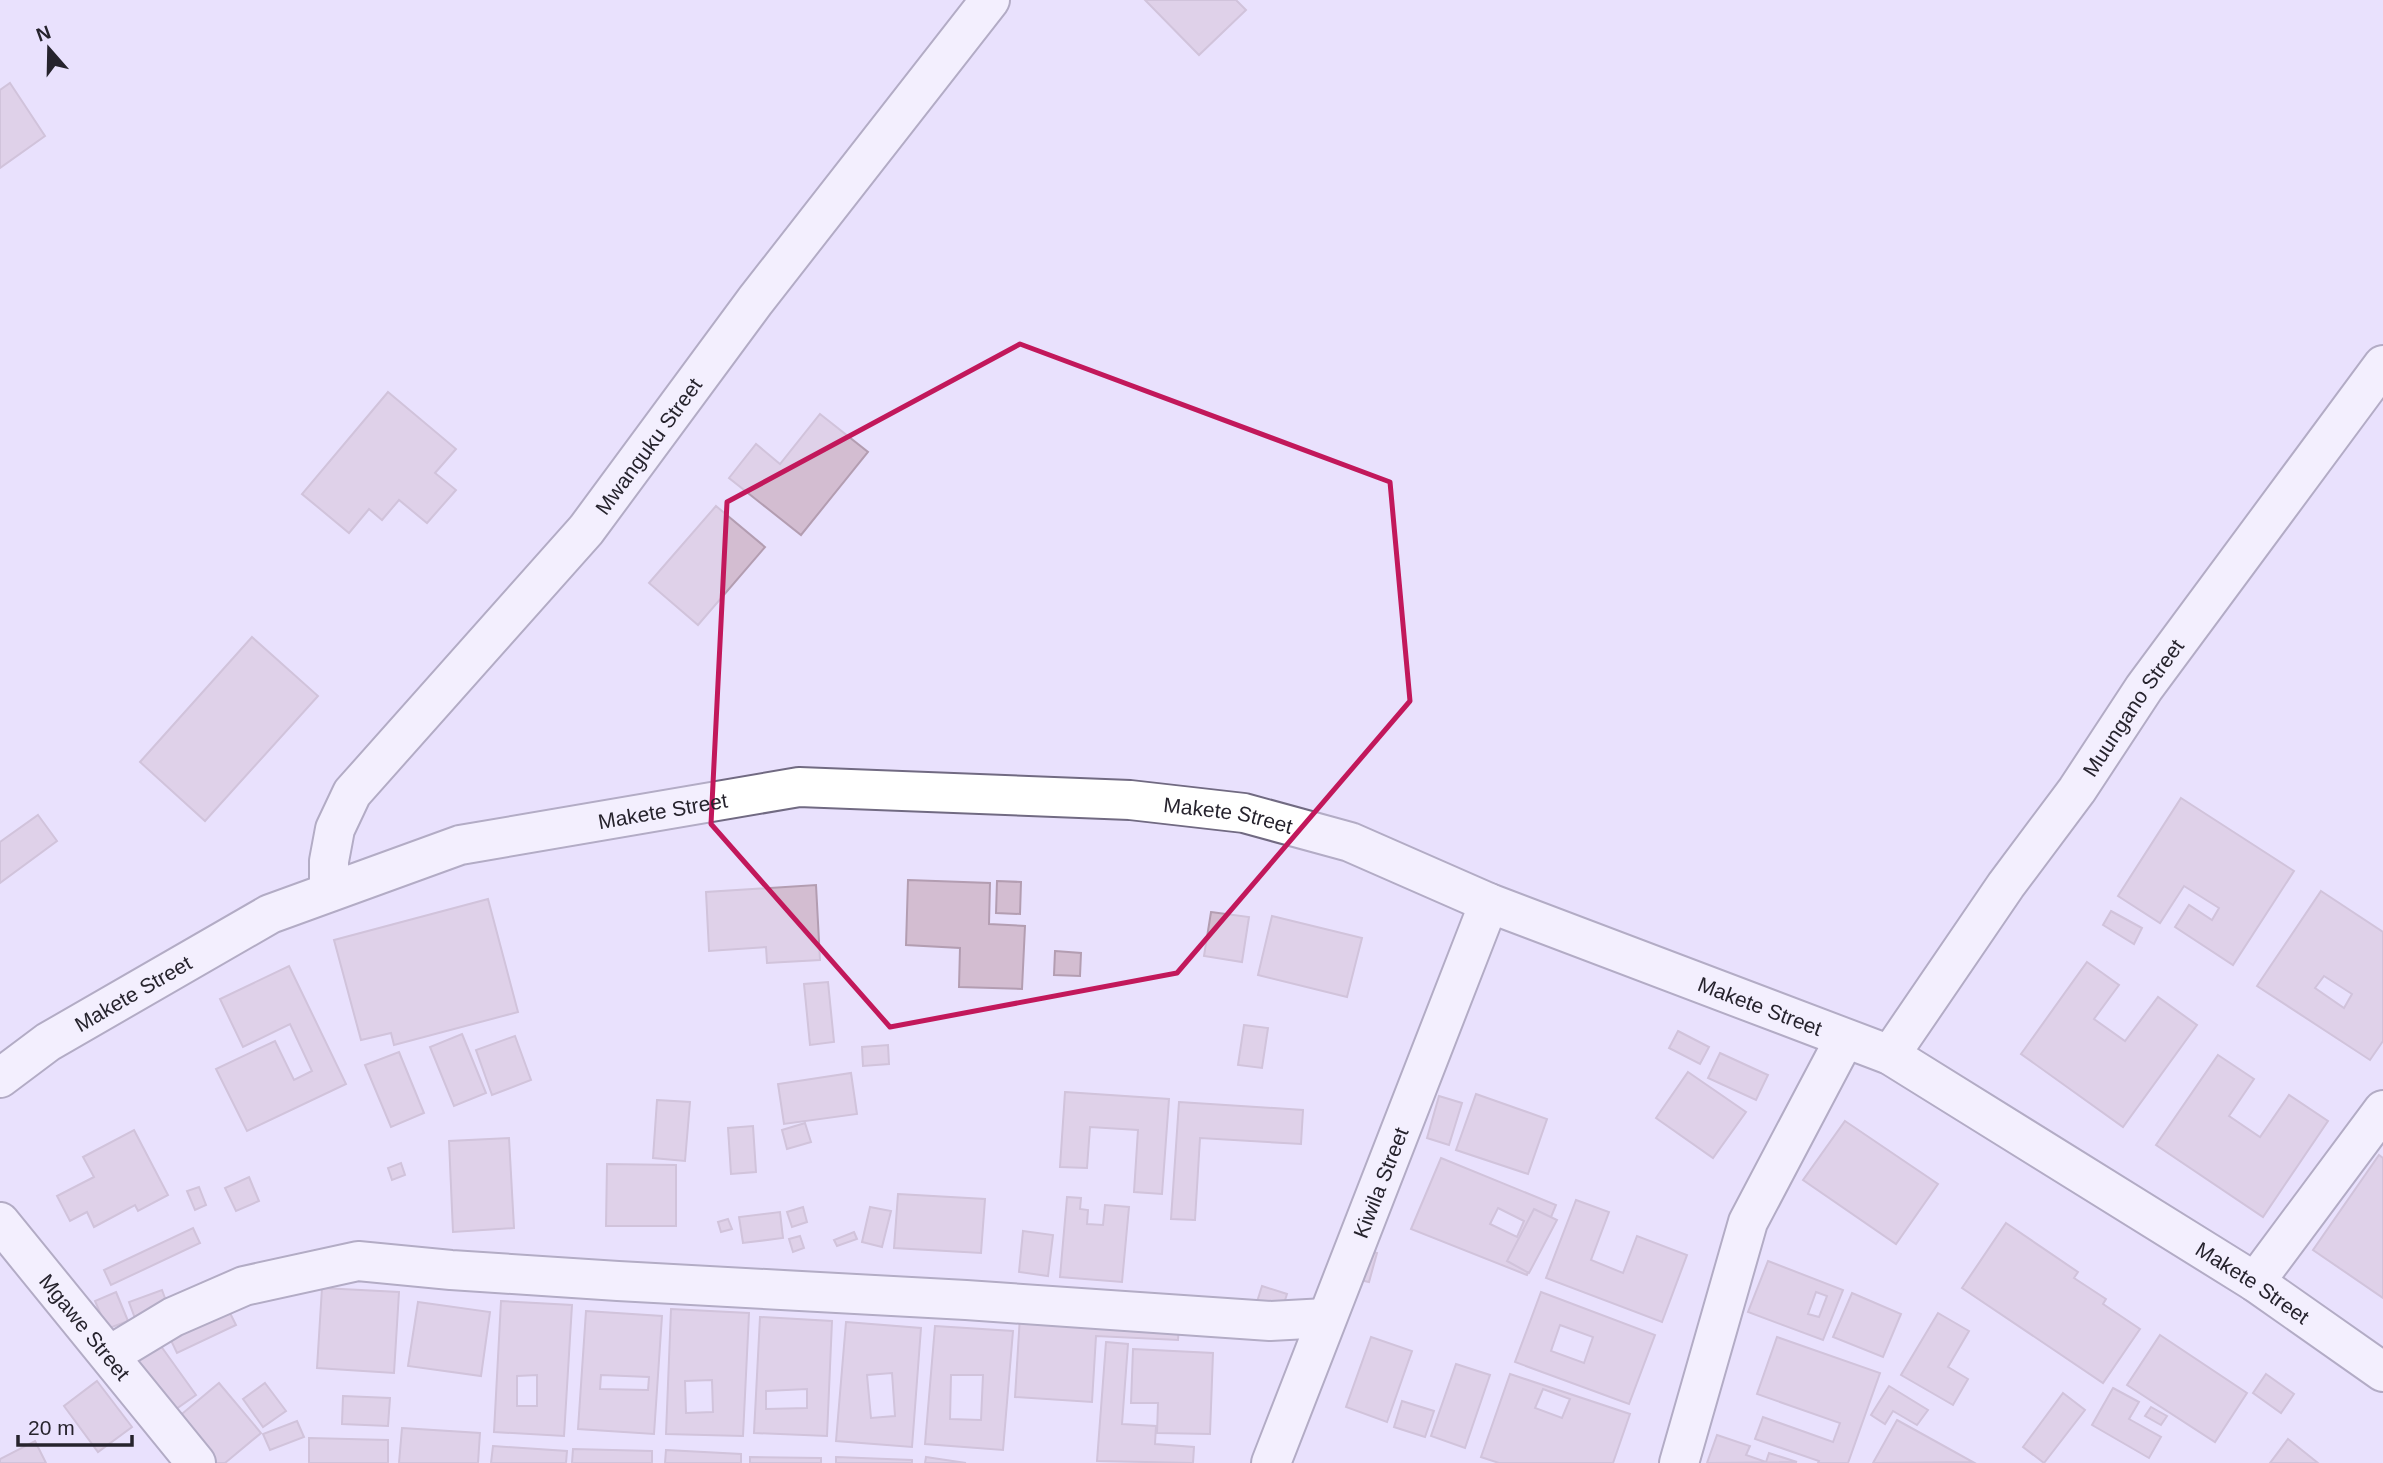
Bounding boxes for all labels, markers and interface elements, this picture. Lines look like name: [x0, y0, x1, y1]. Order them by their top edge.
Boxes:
north arrow: [14, 14, 84, 84]
text: N: [33, 21, 53, 46]
street label: Mwanguku Street: [590, 373, 706, 518]
street label: Muungano Street: [2078, 634, 2188, 780]
street label: Makete Street: [596, 788, 729, 833]
street label: Makete Street: [1162, 792, 1296, 837]
street label: Makete Street: [70, 950, 195, 1036]
street label: Makete Street: [1695, 972, 1826, 1040]
street label: Kiwila Street: [1348, 1124, 1412, 1241]
street label: Makete Street: [2192, 1237, 2314, 1328]
street label: Mgawe Street: [35, 1269, 135, 1384]
scale bar: [18, 1404, 131, 1448]
text: 20 m: [28, 1416, 75, 1439]

